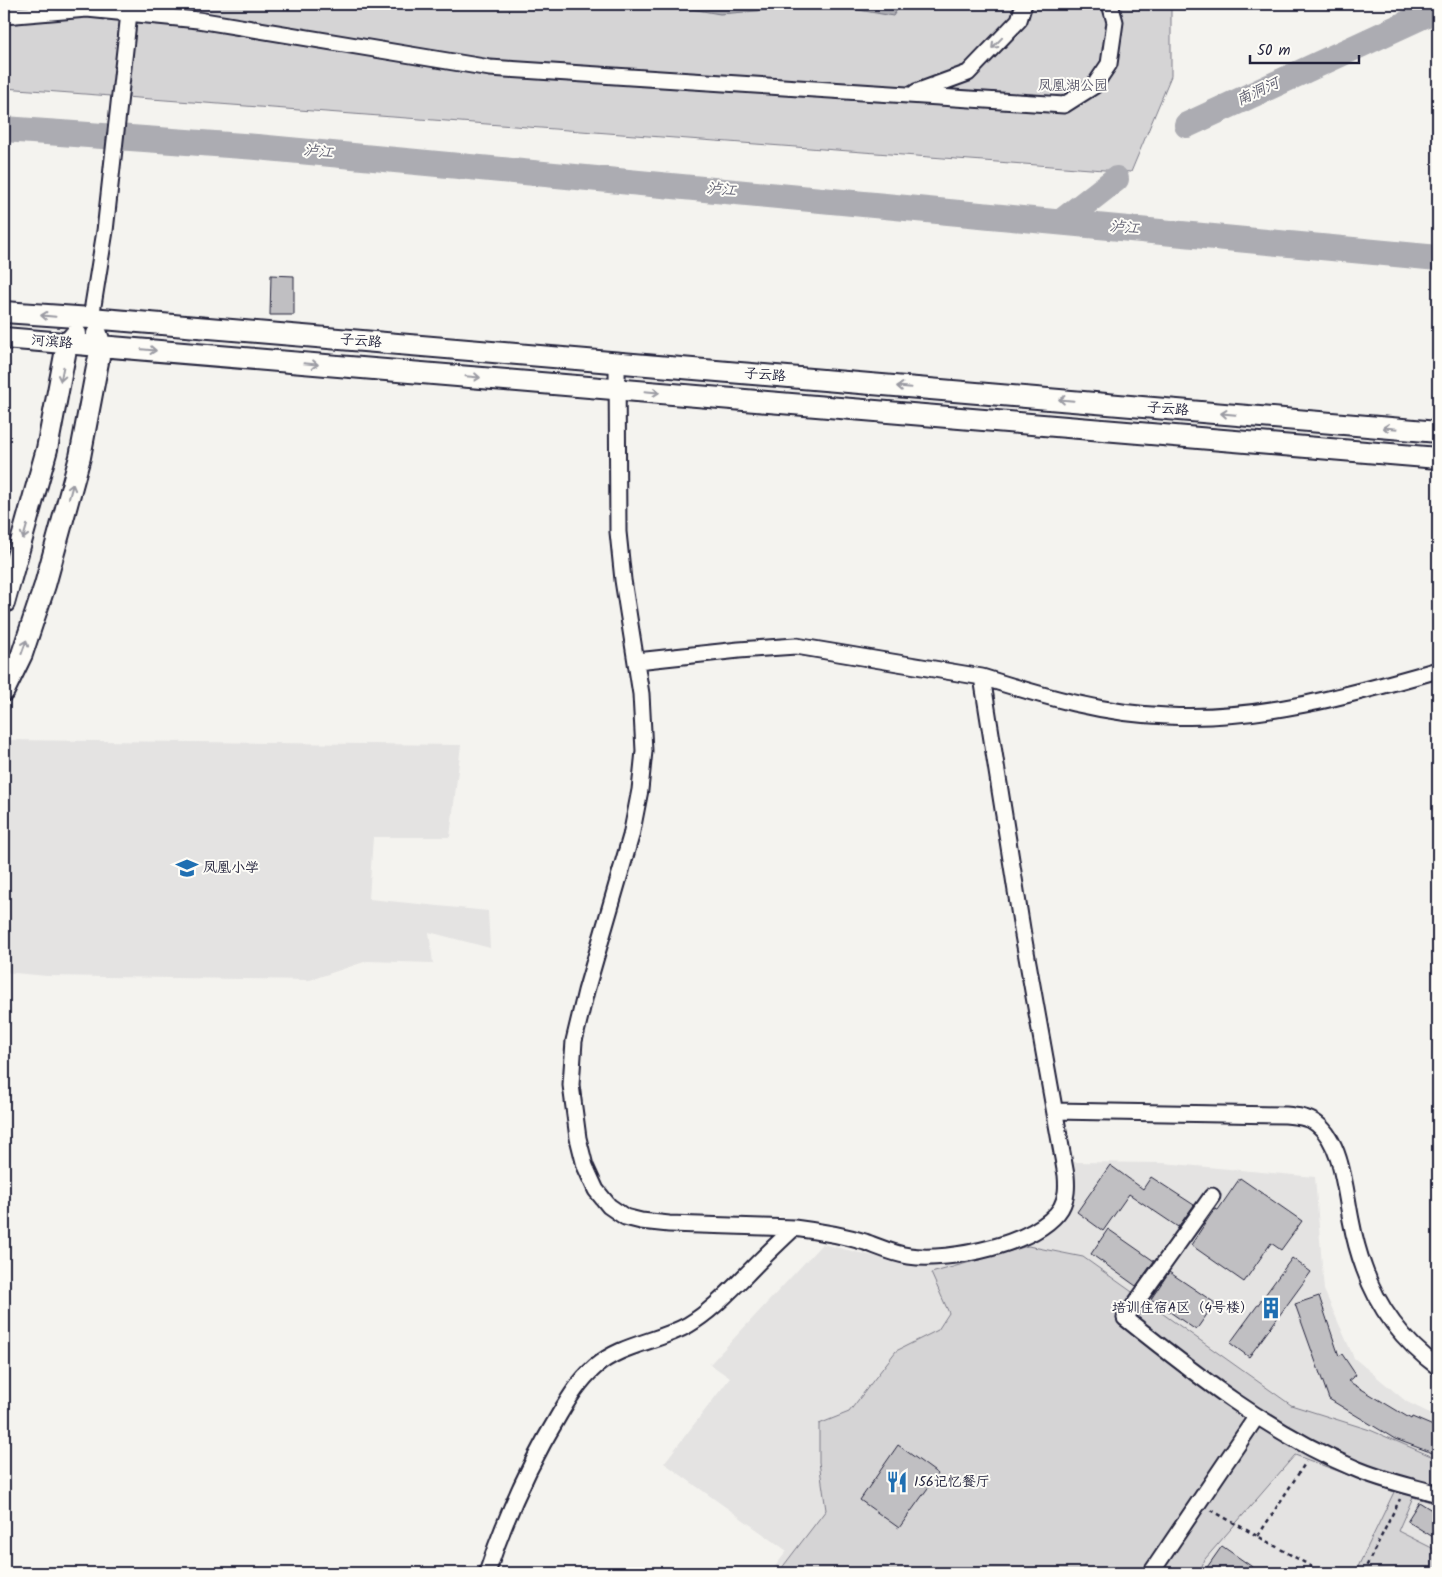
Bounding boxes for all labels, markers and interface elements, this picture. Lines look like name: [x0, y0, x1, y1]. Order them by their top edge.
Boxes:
scale bar: [1250, 32, 1358, 64]
one-way arrow: [991, 37, 1003, 49]
text: 50 m: [1257, 39, 1291, 63]
water label: 南洞河: [1233, 70, 1286, 112]
park label: 凤凰湖公园: [1038, 75, 1108, 97]
water label: 泸江: [302, 139, 335, 165]
water label: 泸江: [705, 177, 738, 203]
water label: 泸江: [1108, 215, 1141, 241]
one-way arrow: [40, 311, 56, 320]
street label: 子云路: [339, 328, 383, 354]
street label: 河滨路: [30, 329, 74, 355]
one-way arrow: [141, 346, 157, 355]
one-way arrow: [303, 359, 319, 369]
street label: 子云路: [743, 362, 787, 388]
one-way arrow: [56, 366, 66, 382]
one-way arrow: [465, 373, 481, 382]
one-way arrow: [896, 382, 912, 392]
one-way arrow: [644, 388, 660, 397]
one-way arrow: [1058, 396, 1074, 405]
street label: 子云路: [1146, 396, 1190, 422]
one-way arrow: [1220, 409, 1236, 419]
one-way arrow: [1382, 423, 1398, 432]
one-way arrow: [66, 484, 76, 500]
one-way arrow: [19, 524, 29, 540]
one-way arrow: [20, 640, 29, 655]
school or university icon: 凤凰小学: [174, 855, 200, 881]
place label: 凤凰小学: [203, 857, 259, 879]
building icon: 培训住宿A区（4号楼）: [1258, 1295, 1284, 1321]
place label: 培训住宿A区（4号楼）: [1112, 1297, 1254, 1319]
restaurant icon: 156记忆餐厅: [884, 1469, 910, 1495]
place label: 156记忆餐厅: [914, 1471, 990, 1493]

